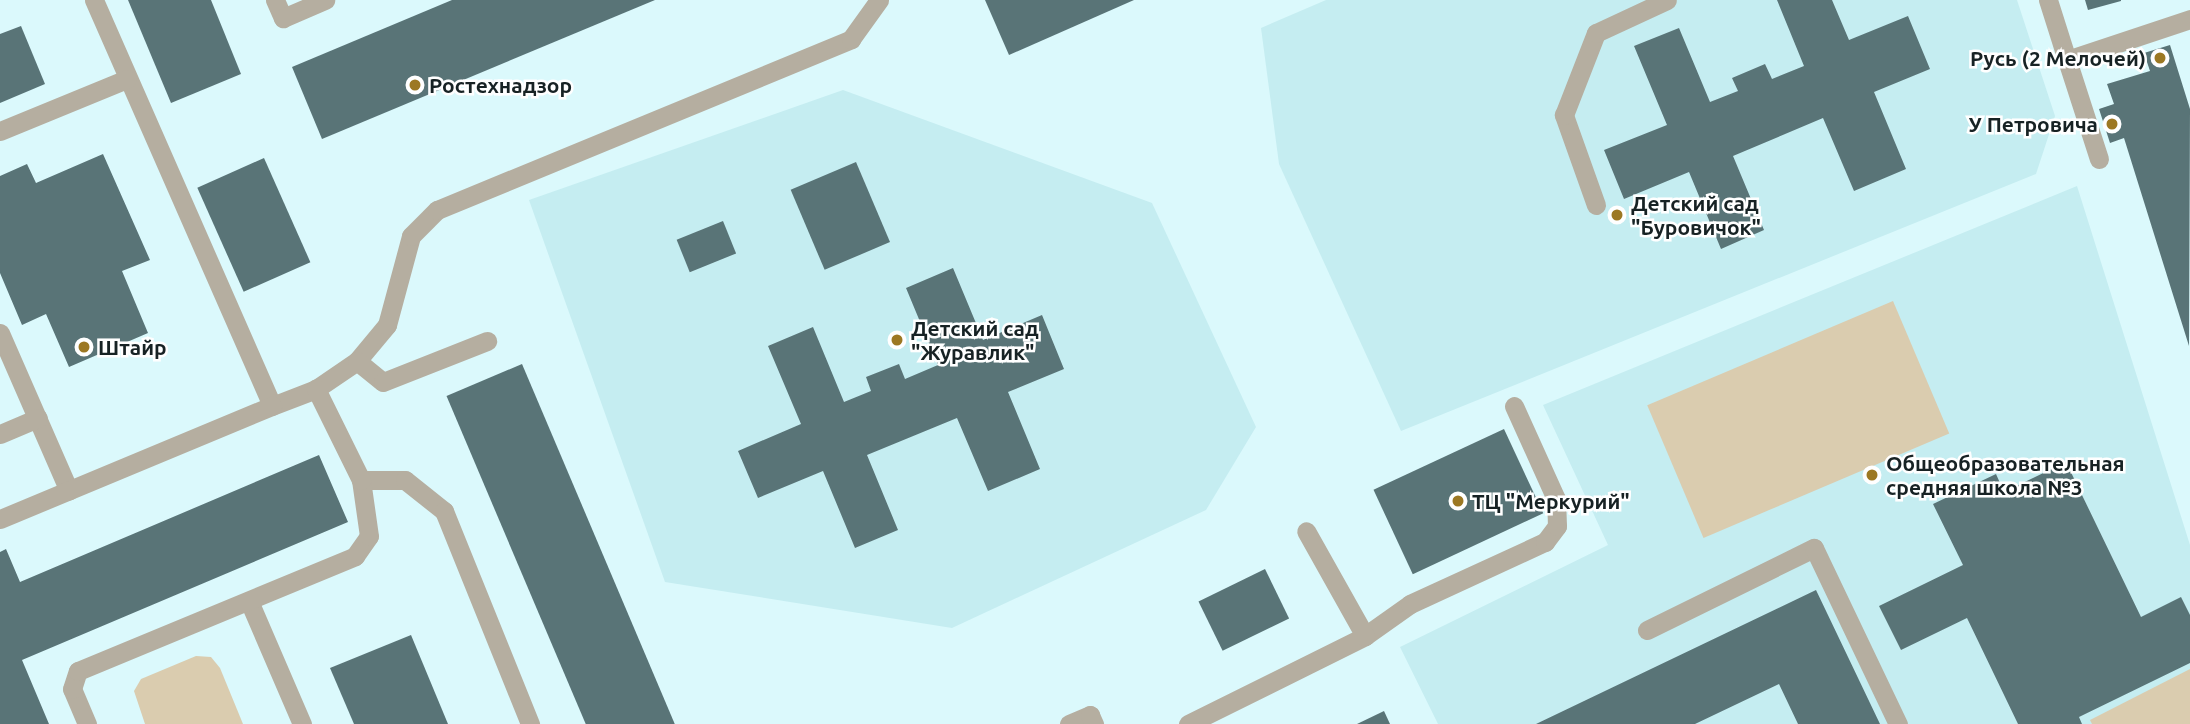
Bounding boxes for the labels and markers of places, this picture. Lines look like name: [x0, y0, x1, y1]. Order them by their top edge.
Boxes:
place label: Русь (2 Мелочей): [1970, 45, 2146, 71]
marker: Русь (2 Мелочей): [2152, 50, 2168, 66]
place label: Ростехнадзор: [429, 72, 572, 98]
marker: Ростехнадзор: [407, 77, 423, 93]
place label: У Петровича: [1968, 111, 2098, 137]
marker: У Петровича: [2104, 116, 2120, 132]
place label: Детский сад "Буровичок": [1631, 190, 1761, 240]
marker: Детский сад "Буровичок": [1609, 207, 1625, 223]
place label: Детский сад "Журавлик": [911, 315, 1039, 365]
marker: Детский сад "Журавлик": [889, 332, 905, 348]
place label: Штайр: [98, 334, 167, 360]
marker: Штайр: [76, 339, 92, 355]
place label: Общеобразовательная средняя школа №3: [1886, 450, 2125, 500]
marker: Общеобразовательная средняя школа №3: [1864, 467, 1880, 483]
place label: ТЦ "Меркурий": [1472, 488, 1630, 514]
marker: ТЦ "Меркурий": [1450, 493, 1466, 509]

